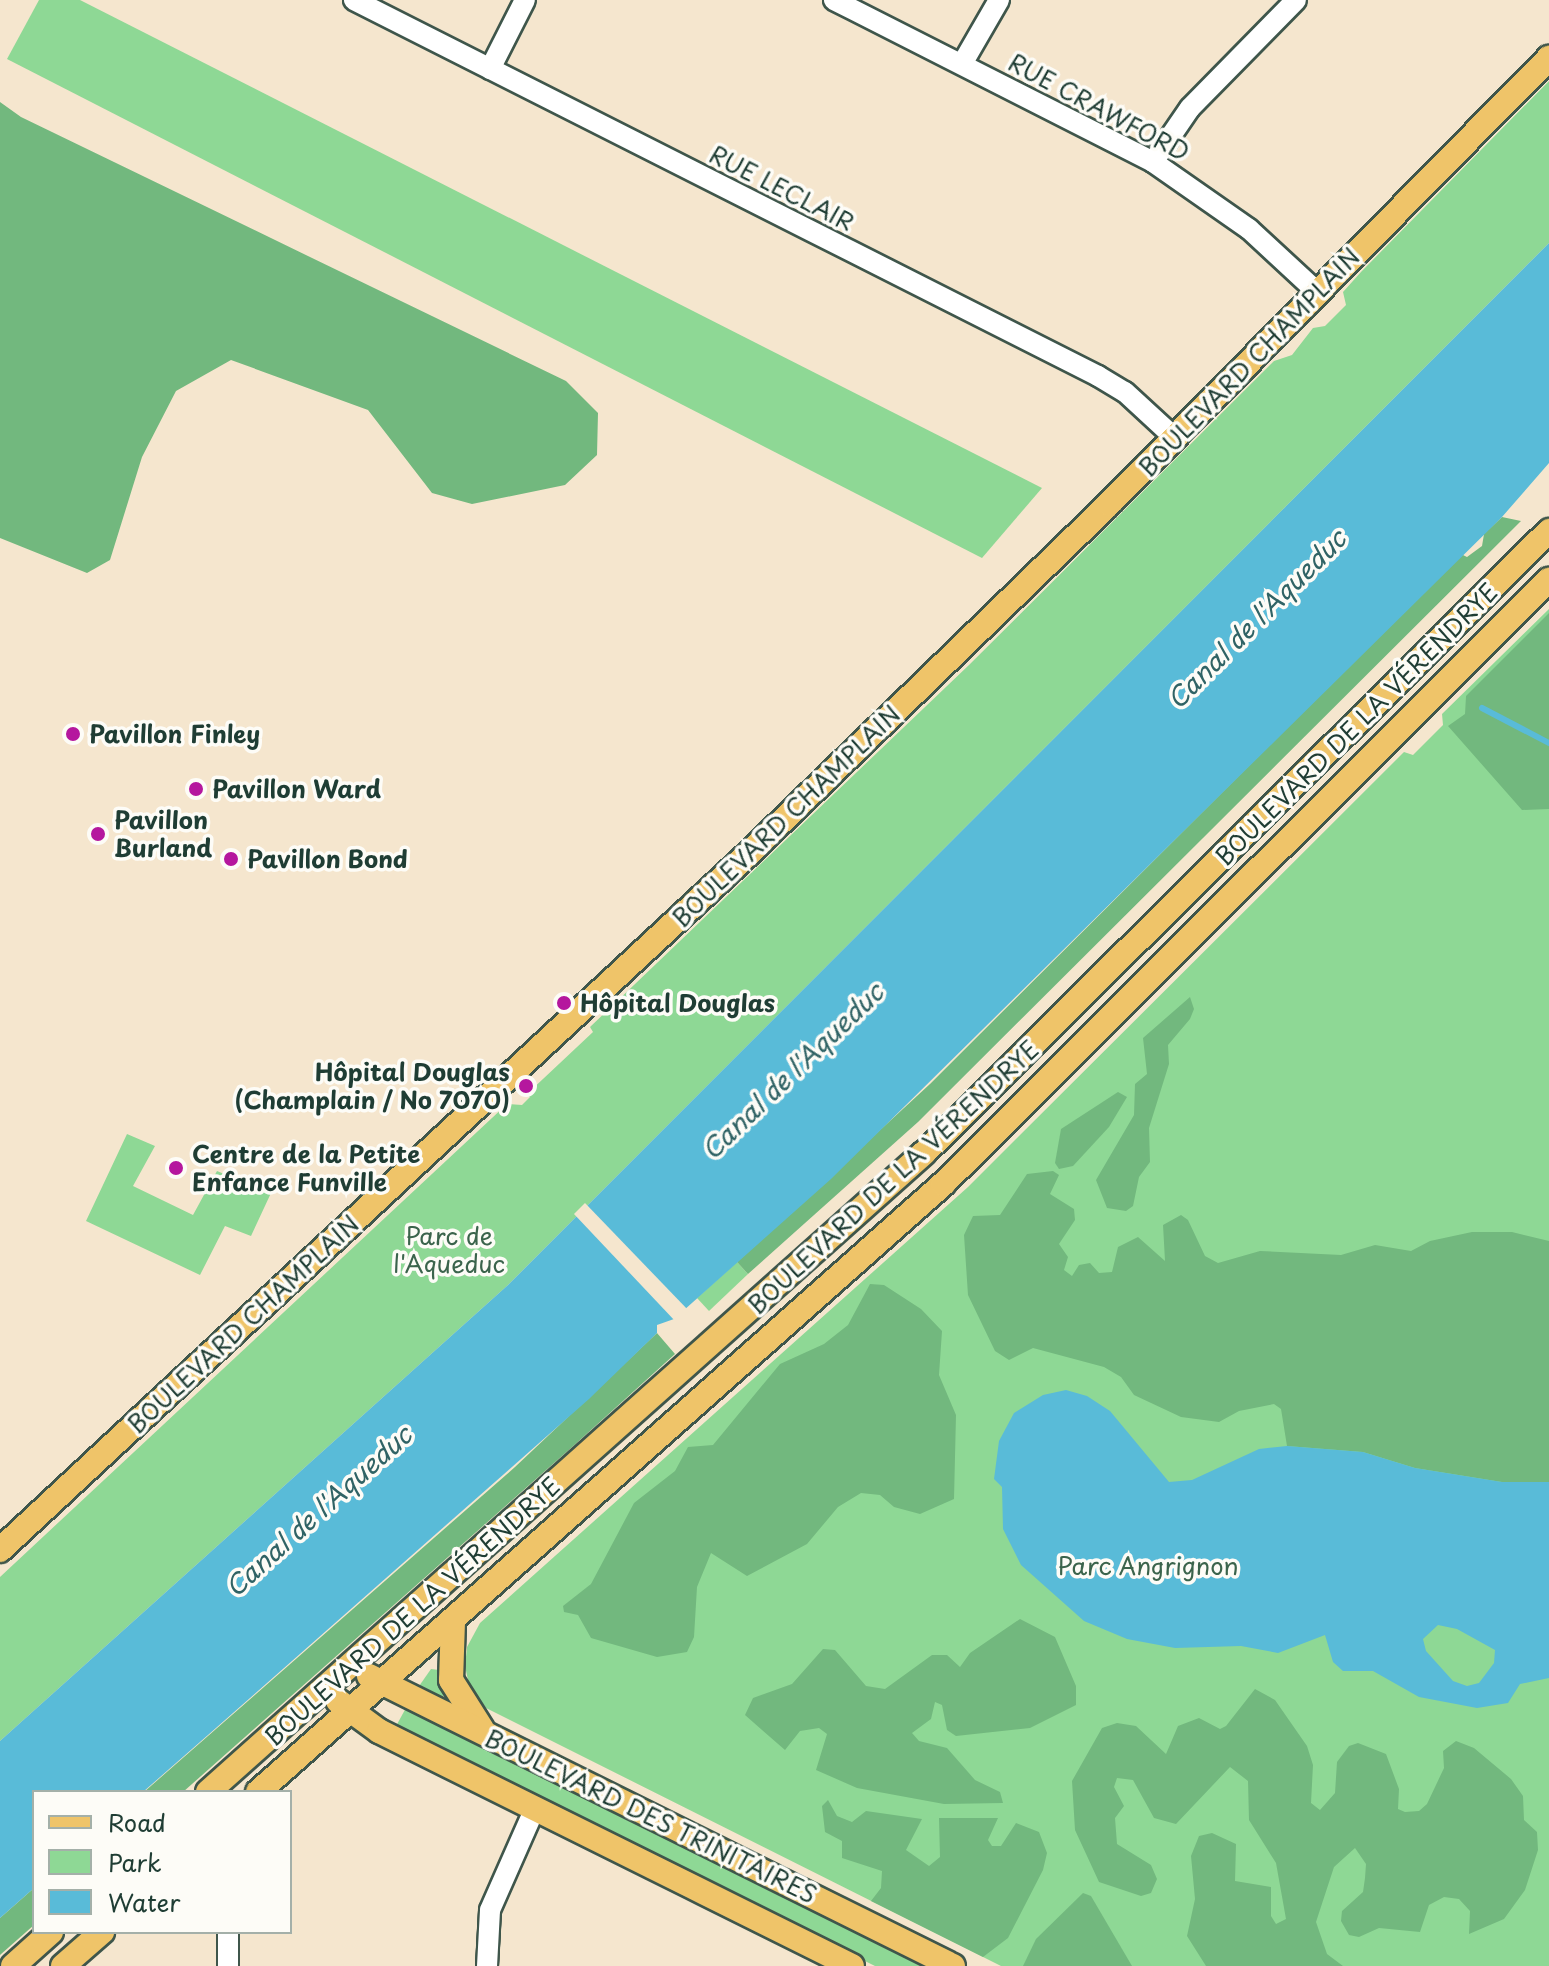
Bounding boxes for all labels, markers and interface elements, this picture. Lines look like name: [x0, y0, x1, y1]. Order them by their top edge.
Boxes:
street label: RUE CRAWFORD: [1002, 46, 1196, 168]
street label: RUE LECLAIR: [704, 139, 860, 237]
street label: BOULEVARD CHAMPLAIN: [1132, 242, 1366, 482]
water label: Canal de l'Aqueduc: [1160, 523, 1352, 715]
street label: BOULEVARD DE LA VÉRENDRYE: [1210, 578, 1502, 870]
street label: BOULEVARD CHAMPLAIN: [666, 699, 906, 933]
place label: Pavillon Finley: [89, 720, 262, 748]
marker: Pavillon Finley: [64, 725, 82, 743]
place label: Pavillon Ward: [212, 775, 381, 803]
marker: Pavillon Ward: [187, 780, 205, 798]
place label: Pavillon Burland: [114, 806, 212, 862]
marker: Pavillon Burland: [89, 825, 107, 843]
place label: Pavillon Bond: [247, 845, 409, 873]
marker: Pavillon Bond: [222, 850, 240, 868]
water label: Canal de l'Aqueduc: [694, 976, 890, 1166]
place label: Hôpital Douglas: [580, 989, 775, 1017]
marker: Hôpital Douglas: [555, 994, 573, 1012]
street label: BOULEVARD DE LA VÉRENDRYE: [743, 1035, 1043, 1319]
place label: Hôpital Douglas (Champlain / No 7070): [233, 1058, 510, 1114]
marker: Hôpital Douglas (Champlain / No 7070): [517, 1077, 535, 1095]
place label: Centre de la Petite Enfance Funville: [192, 1140, 420, 1196]
marker: Centre de la Petite Enfance Funville: [167, 1159, 185, 1177]
street label: BOULEVARD CHAMPLAIN: [121, 1209, 365, 1439]
park label: Parc de l'Aqueduc: [393, 1222, 505, 1278]
water label: Canal de l'Aqueduc: [218, 1419, 418, 1603]
street label: BOULEVARD DE LA VÉRENDRYE: [260, 1472, 564, 1750]
park label: Parc Angrignon: [1057, 1552, 1239, 1580]
street label: BOULEVARD DES TRINITAIRES: [479, 1722, 823, 1910]
legend: [32, 1790, 292, 1934]
text: Road: [108, 1804, 166, 1840]
text: Park: [108, 1844, 162, 1880]
text: Water: [108, 1884, 180, 1920]

